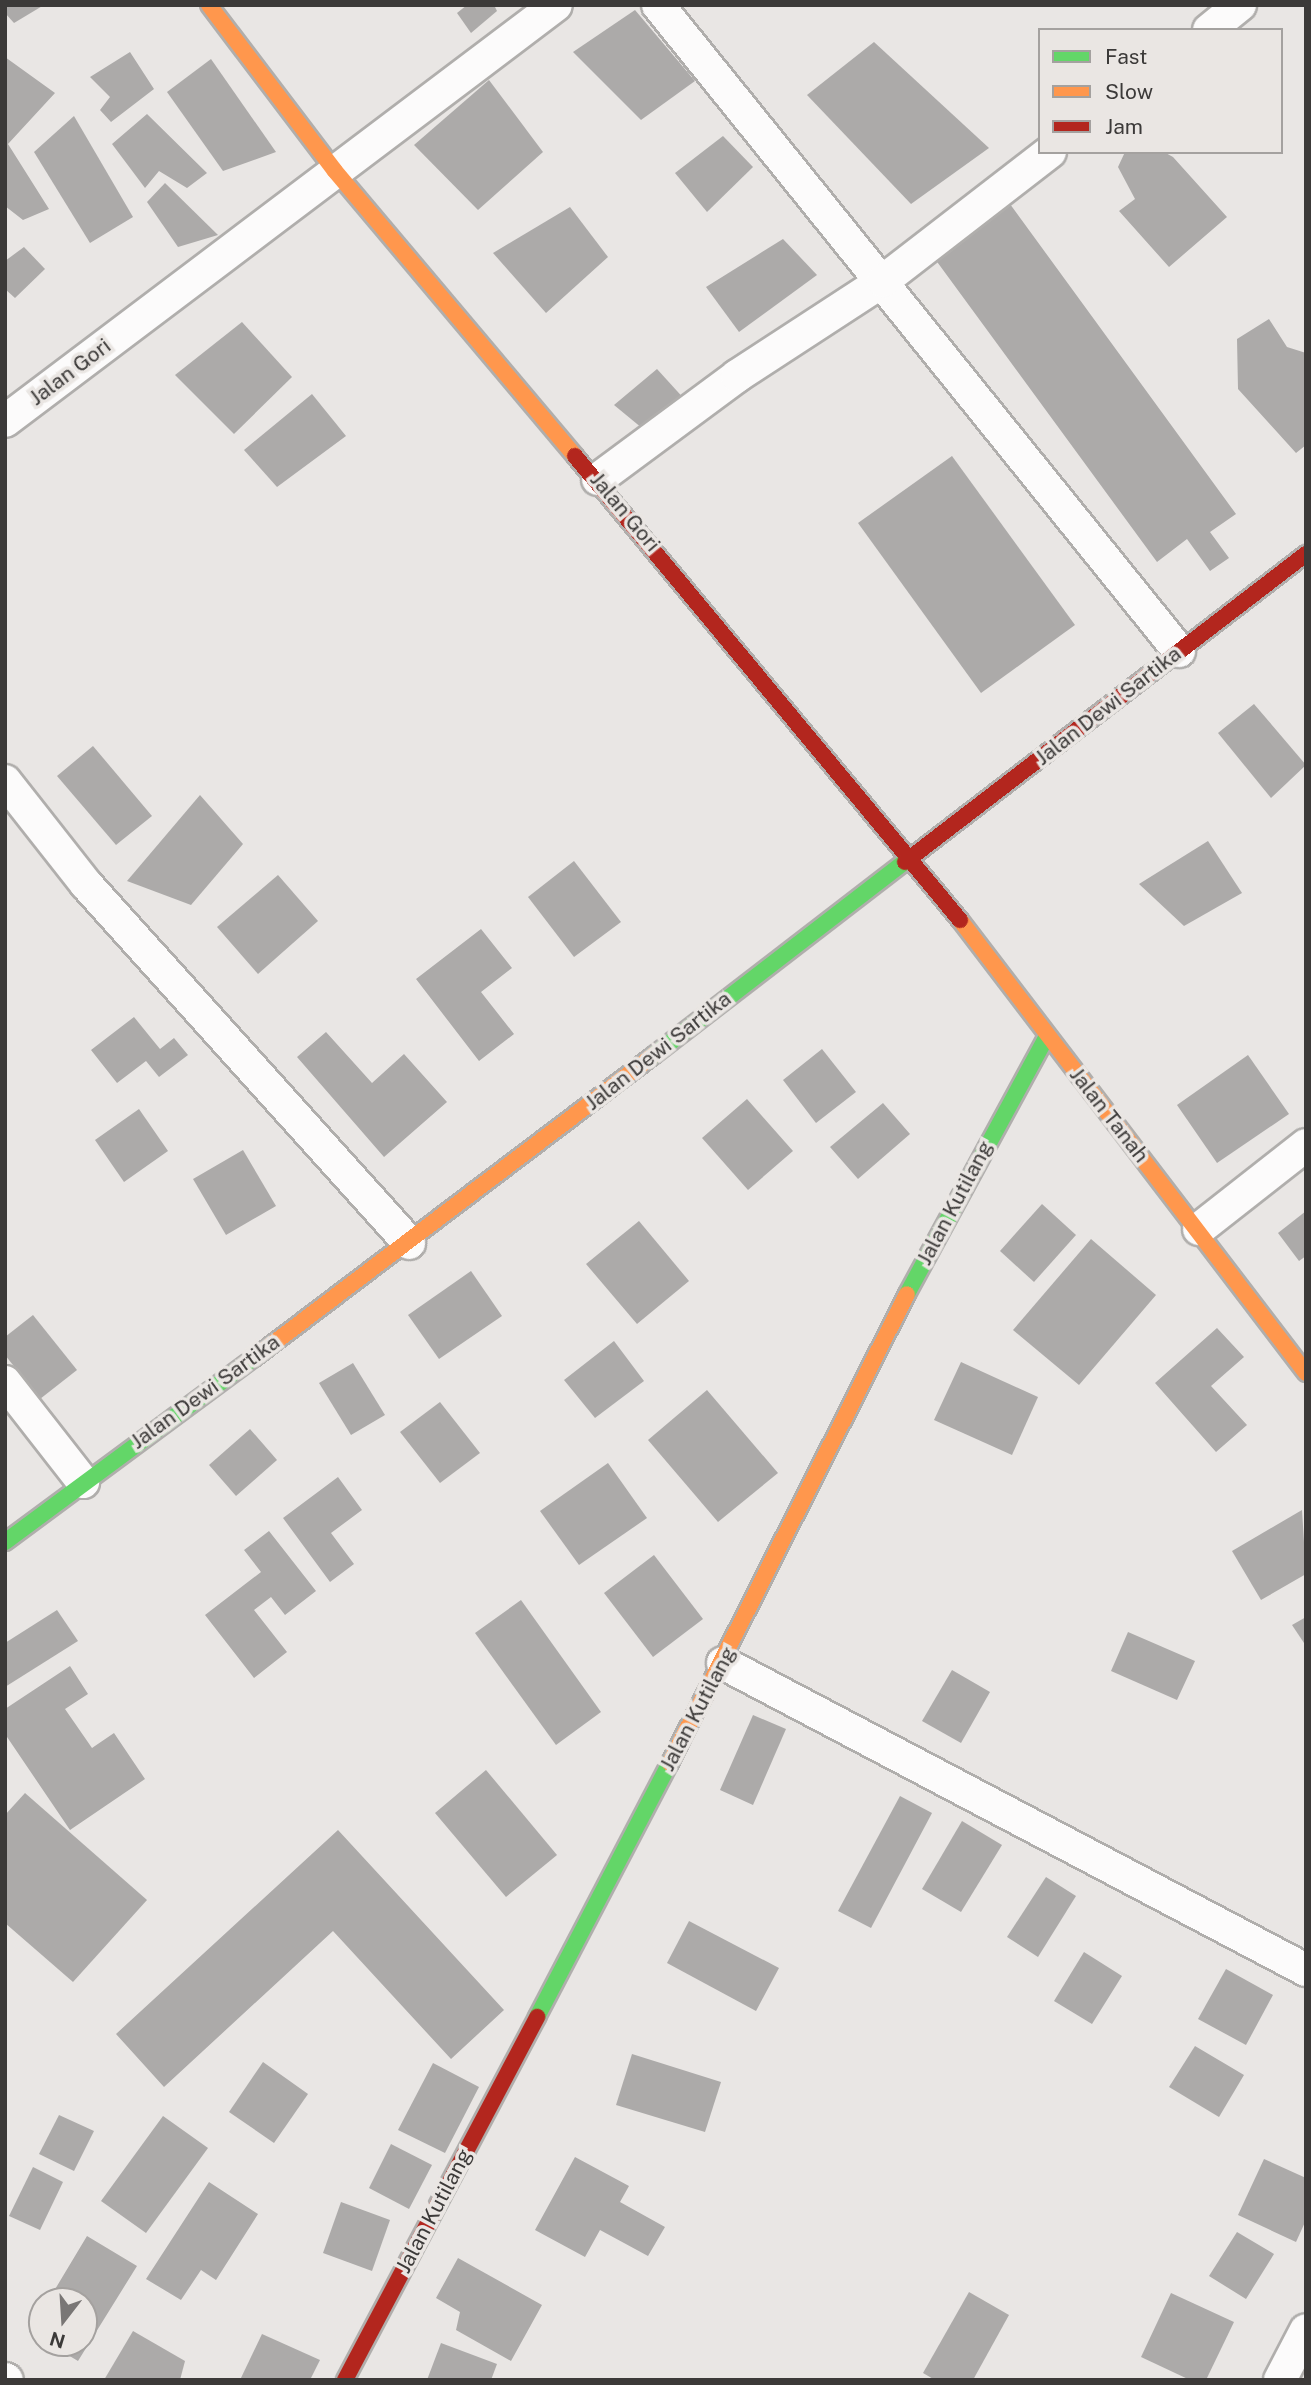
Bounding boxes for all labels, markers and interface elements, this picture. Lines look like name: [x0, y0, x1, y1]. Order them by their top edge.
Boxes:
legend: [1038, 28, 1283, 154]
text: Fast: [1105, 44, 1147, 69]
text: Slow: [1105, 79, 1153, 104]
text: Jam: [1105, 114, 1143, 139]
street label: Jalan Gori: [24, 333, 116, 411]
street label: Jalan Gori: [585, 467, 665, 557]
street label: Jalan Dewi Sartika: [1030, 641, 1186, 771]
street label: Jalan Dewi Sartika: [580, 986, 736, 1116]
street label: Jalan Tanah: [1064, 1063, 1154, 1167]
street label: Jalan Kutilang: [912, 1136, 998, 1270]
street label: Jalan Dewi Sartika: [126, 1329, 284, 1455]
street label: Jalan Kutilang: [655, 1642, 741, 1776]
street label: Jalan Kutilang: [391, 2144, 477, 2278]
north arrow: [28, 2287, 98, 2357]
text: N: [47, 2327, 68, 2353]

